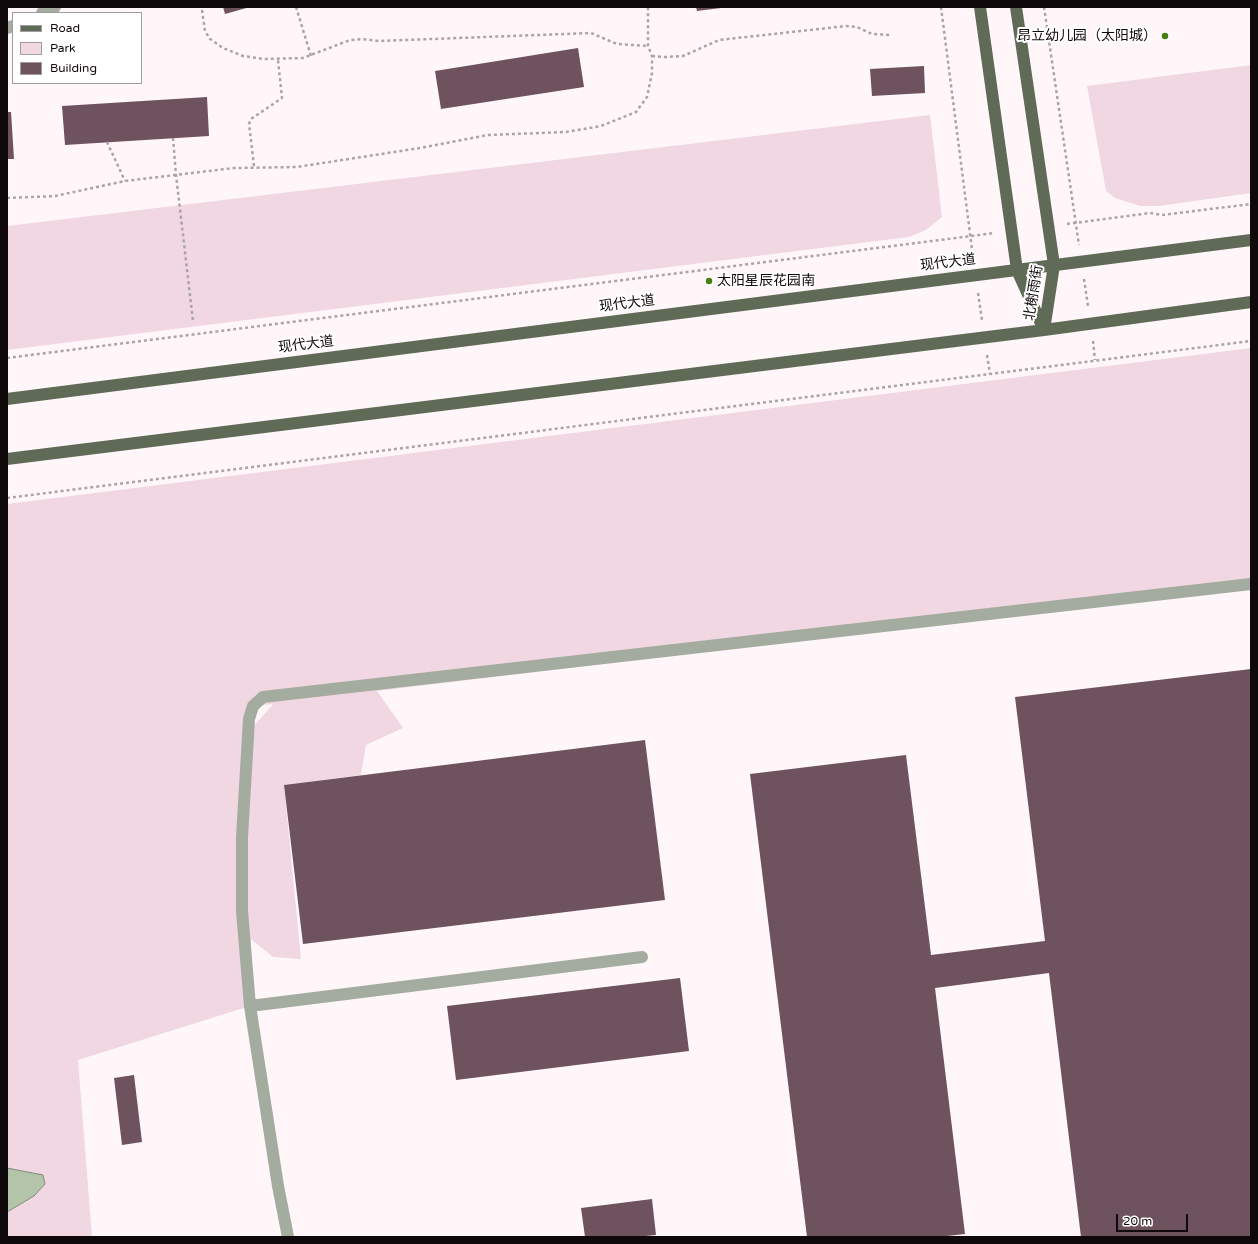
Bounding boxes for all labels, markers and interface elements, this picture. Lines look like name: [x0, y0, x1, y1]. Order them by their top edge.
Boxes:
legend: [12, 12, 142, 84]
text: Road: [50, 21, 80, 35]
place label: 昂立幼儿园（太阳城）: [1017, 28, 1157, 44]
marker: 昂立幼儿园（太阳城）: [1160, 31, 1170, 41]
text: Park: [50, 41, 76, 55]
text: Building: [50, 61, 97, 75]
street label: 现代大道: [919, 251, 977, 275]
street label: 北榭雨街: [1021, 264, 1047, 322]
place label: 太阳星辰花园南: [717, 273, 815, 289]
marker: 太阳星辰花园南: [704, 276, 714, 286]
street label: 现代大道: [598, 292, 656, 316]
street label: 现代大道: [277, 333, 335, 357]
scale bar: [1118, 1206, 1190, 1232]
text: 20 m: [1123, 1214, 1152, 1228]

